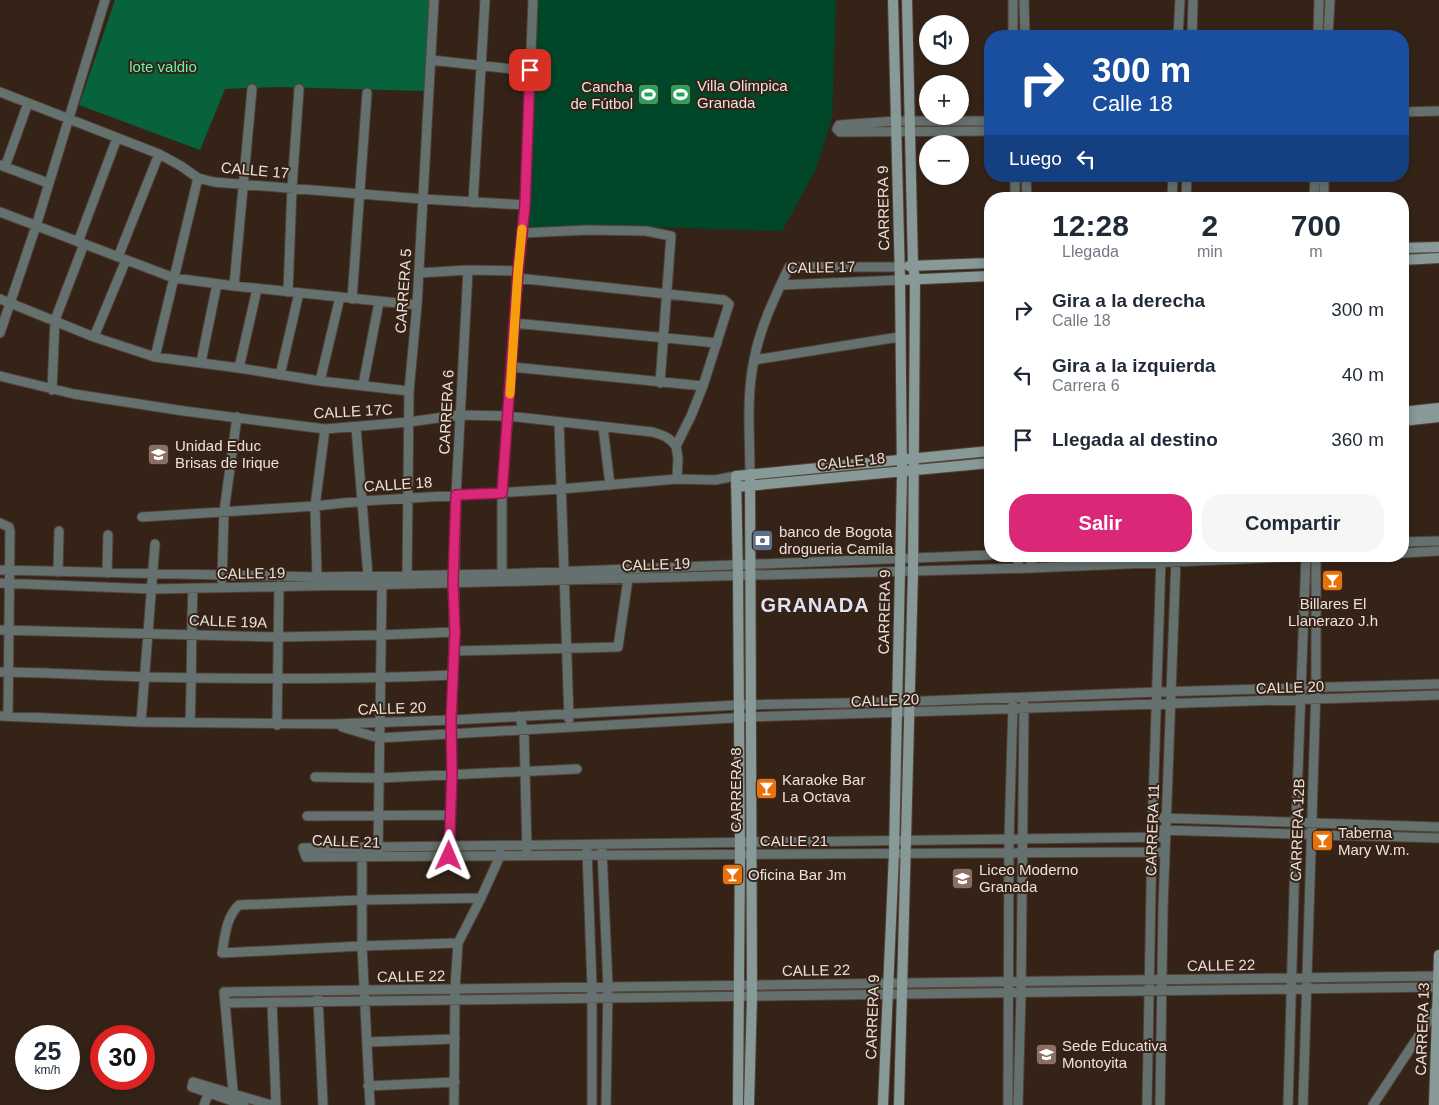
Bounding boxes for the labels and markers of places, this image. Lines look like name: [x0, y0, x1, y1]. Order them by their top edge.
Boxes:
pin: [509, 49, 551, 91]
place label: Villa Olimpica Granada: [697, 77, 788, 111]
place label: Cancha de Fútbol: [570, 78, 634, 112]
sports icon: Villa Olimpica Granada: [669, 82, 693, 106]
sports icon: Cancha de Fútbol: [637, 83, 661, 107]
place label: Unidad Educ Brisas de Irique: [175, 437, 279, 471]
school or university icon: Unidad Educ Brisas de Irique: [147, 442, 171, 466]
place label: banco de Bogota drogueria Camila: [779, 523, 894, 557]
bank icon: banco de Bogota drogueria Camila: [751, 528, 775, 552]
bar icon: Billares El Llanerazo J.h: [1321, 568, 1345, 592]
place label: Billares El Llanerazo J.h: [1288, 595, 1378, 629]
place label: Karaoke Bar La Octava: [782, 771, 865, 805]
bar icon: Karaoke Bar La Octava: [754, 776, 778, 800]
place label: Taberna Mary W.m.: [1338, 824, 1410, 858]
bar icon: Taberna Mary W.m.: [1310, 829, 1334, 853]
place label: Liceo Moderno Granada: [979, 861, 1078, 895]
bar icon: Oficina Bar Jm: [720, 862, 744, 886]
place label: Oficina Bar Jm: [748, 866, 846, 883]
school or university icon: Liceo Moderno Granada: [951, 866, 975, 890]
place label: Sede Educativa Montoyita: [1062, 1037, 1168, 1071]
school or university icon: Sede Educativa Montoyita: [1034, 1042, 1058, 1066]

